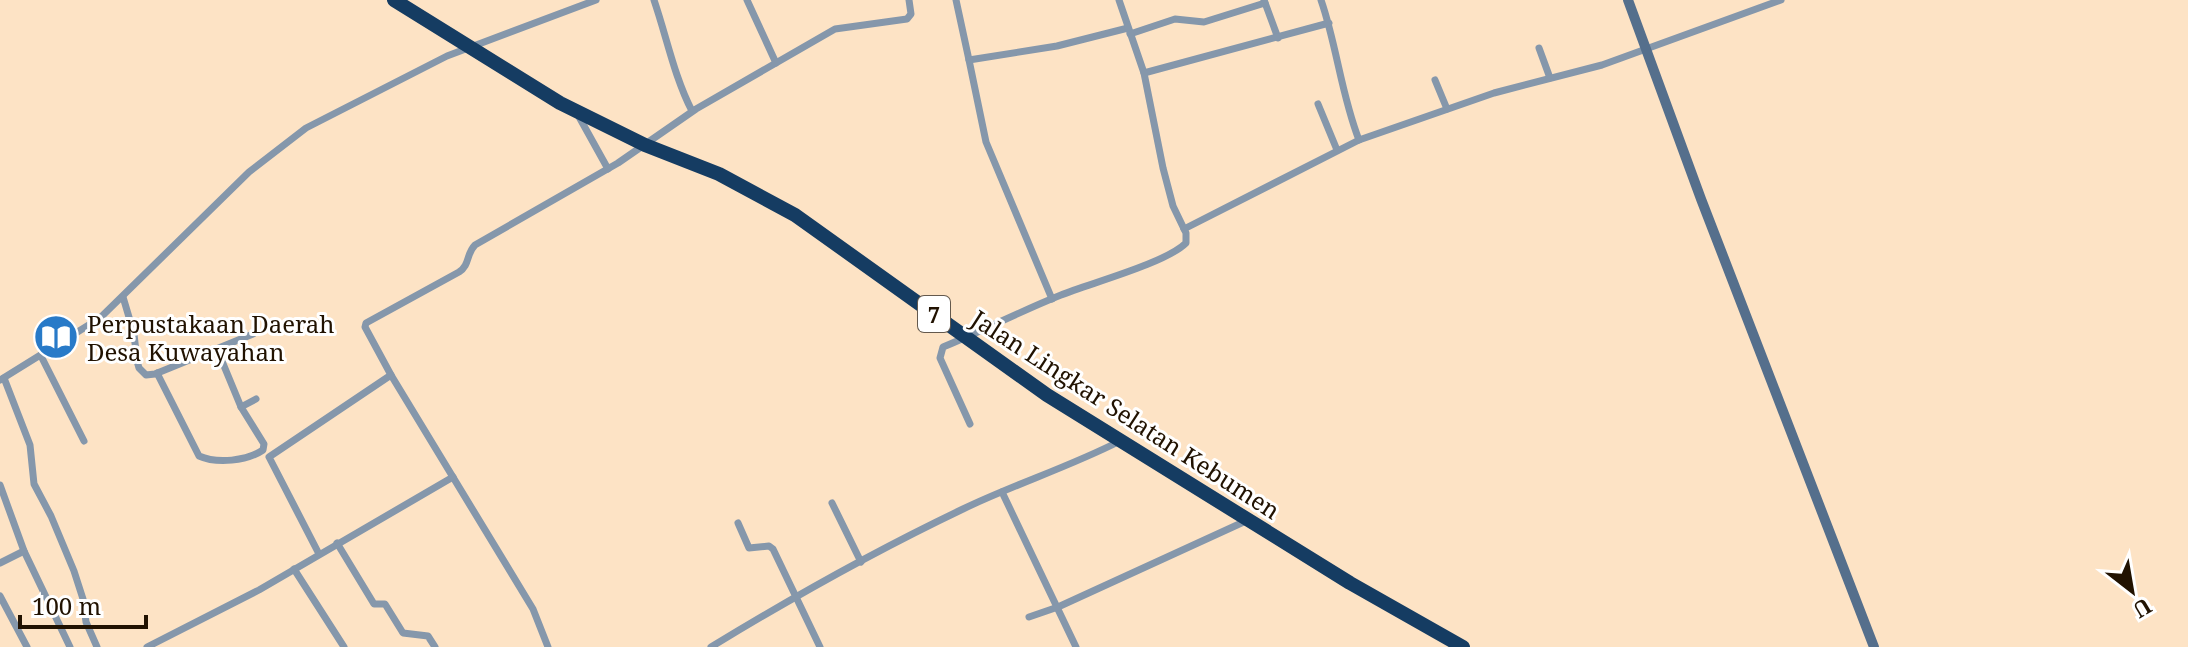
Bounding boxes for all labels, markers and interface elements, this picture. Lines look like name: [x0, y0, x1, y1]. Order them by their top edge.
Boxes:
road number: 7: [918, 296, 950, 332]
street label: Jalan Lingkar Selatan Kebumen: [965, 301, 1287, 526]
place label: Perpustakaan Daerah Desa Kuwayahan: [87, 307, 335, 368]
library icon: Perpustakaan Daerah Desa Kuwayahan: [32, 313, 80, 361]
north arrow: [2092, 551, 2172, 631]
scale bar: [20, 579, 146, 629]
text: 100 m: [32, 589, 101, 622]
text: U: [2128, 592, 2158, 626]

